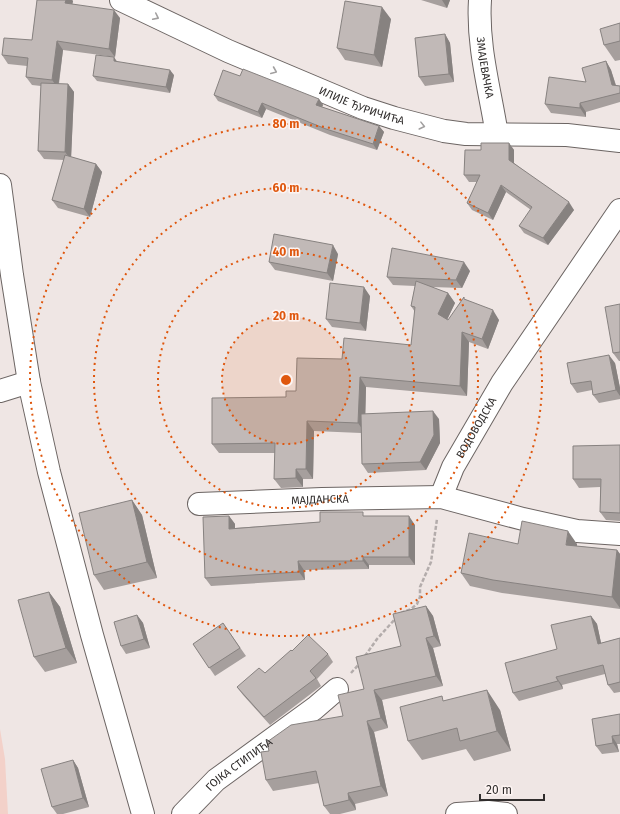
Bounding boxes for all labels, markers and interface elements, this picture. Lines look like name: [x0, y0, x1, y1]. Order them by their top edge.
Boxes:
one-way arrow: [152, 12, 159, 20]
street label: ЗМАЈЕВАЧКА: [474, 36, 496, 100]
one-way arrow: [271, 66, 278, 74]
street label: ИЛИЈЕ ЂУРИЧИЋА: [317, 84, 406, 128]
text: 80 m: [273, 117, 299, 131]
one-way arrow: [418, 121, 425, 130]
text: 60 m: [273, 181, 299, 195]
text: 40 m: [273, 245, 299, 259]
text: 20 m: [273, 309, 299, 323]
centre of rings: [279, 373, 293, 387]
street label: ВОДОВОДСКА: [454, 394, 500, 461]
street label: МАЈДАНСКА: [291, 493, 350, 507]
street label: ГОЈКА СТИПИЋА: [203, 735, 275, 794]
scale bar: [480, 776, 544, 802]
text: 20 m: [486, 783, 512, 797]

